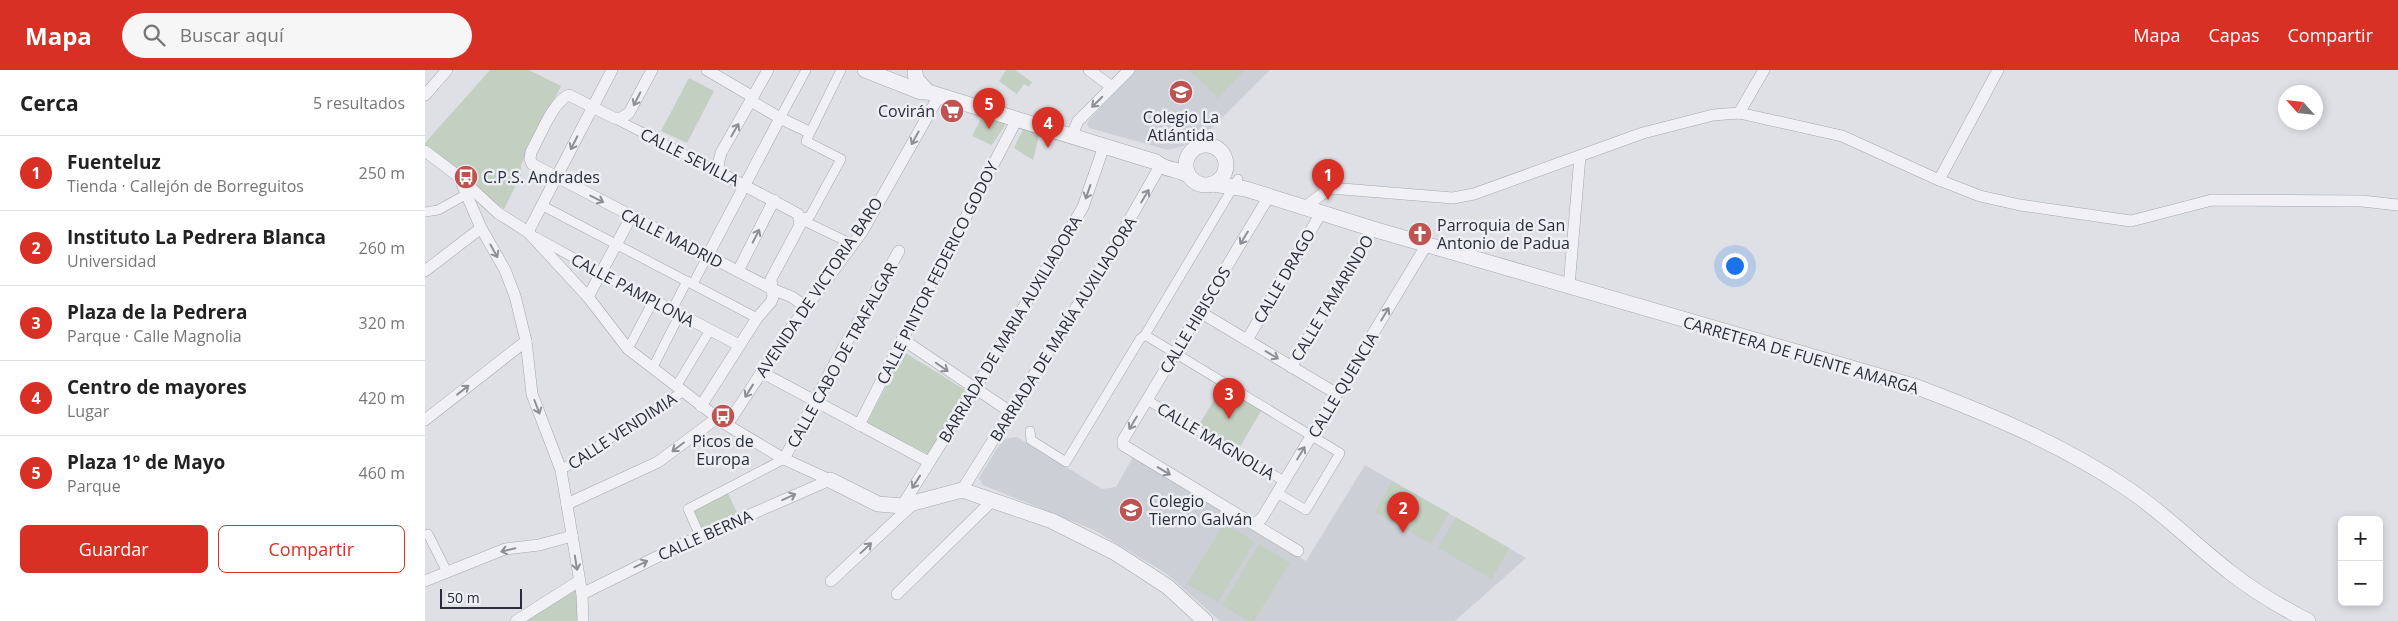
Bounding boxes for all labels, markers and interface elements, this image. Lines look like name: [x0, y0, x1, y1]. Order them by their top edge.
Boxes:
search box: [122, 13, 472, 58]
text: Mapa: [25, 19, 92, 52]
icon: search: [140, 21, 168, 49]
text: Buscar aquí: [180, 22, 284, 48]
text: Mapa: [2133, 23, 2181, 47]
text: Capas: [2209, 23, 2259, 47]
text: Compartir: [2287, 23, 2373, 47]
school or university icon: Colegio La Atlántida: [1168, 79, 1194, 105]
north arrow: [2278, 85, 2323, 130]
pin: 5: [973, 88, 1005, 129]
text: Cerca: [20, 89, 79, 117]
one-way arrow: [632, 91, 641, 106]
text: 5 resultados: [313, 92, 405, 114]
one-way arrow: [1091, 96, 1103, 108]
supermarket icon: Covirán: [939, 98, 965, 124]
place label: Covirán: [878, 100, 935, 122]
place label: Colegio La Atlántida: [1143, 106, 1219, 146]
pin: 4: [1032, 107, 1064, 148]
street label: CALLE SEVILLA: [637, 123, 744, 192]
one-way arrow: [730, 123, 740, 137]
one-way arrow: [910, 131, 920, 146]
one-way arrow: [569, 135, 579, 150]
text: Fuenteluz: [67, 149, 161, 175]
street label: CALLE PINTOR FEDERICO GODOY: [871, 158, 1003, 388]
pin: 1: [1312, 159, 1344, 200]
text: 1: [31, 162, 41, 184]
text: 250 m: [359, 162, 405, 184]
bus stop icon: C.P.S. Andrades: [453, 164, 479, 190]
place label: C.P.S. Andrades: [483, 166, 600, 188]
text: Tienda · Callejón de Borreguitos: [67, 175, 304, 197]
one-way arrow: [1083, 184, 1092, 200]
one-way arrow: [1140, 189, 1150, 203]
street label: AVENIDA DE VICTORIA BARO: [751, 193, 887, 381]
one-way arrow: [589, 194, 604, 204]
street label: CALLE MADRID: [617, 203, 727, 273]
street label: BARRIADA DE MARIA AUXILIADORA: [933, 211, 1087, 446]
street label: BARRIADA DE MARÍA AUXILIADORA: [985, 212, 1142, 445]
place label: Parroquia de San Antonio de Padua: [1437, 214, 1570, 254]
church icon: Parroquia de San Antonio de Padua: [1407, 221, 1433, 247]
text: Instituto La Pedrera Blanca: [67, 224, 326, 250]
street label: CALLE DRAGO: [1248, 225, 1320, 327]
one-way arrow: [751, 228, 761, 243]
one-way arrow: [1238, 231, 1248, 245]
street label: CALLE TAMARINDO: [1286, 231, 1378, 365]
text: 2: [31, 237, 41, 259]
text: 260 m: [359, 237, 405, 259]
one-way arrow: [489, 244, 499, 259]
street label: CALLE PAMPLONA: [567, 248, 699, 332]
text: Universidad: [67, 250, 156, 272]
your location: [1722, 253, 1748, 279]
street label: CALLE CABO DE TRAFALGAR: [782, 258, 902, 452]
street label: CALLE HIBISCOS: [1154, 262, 1236, 378]
text: Plaza de la Pedrera: [67, 299, 247, 325]
one-way arrow: [1381, 308, 1391, 322]
street label: CARRETERA DE FUENTE AMARGA: [1681, 311, 1922, 399]
text: 3: [31, 312, 41, 334]
text: 320 m: [359, 312, 405, 334]
text: Parque · Calle Magnolia: [67, 325, 242, 347]
street label: CALLE QUENCIA: [1303, 327, 1384, 442]
one-way arrow: [1264, 350, 1278, 360]
one-way arrow: [935, 362, 949, 372]
text: Centro de mayores: [67, 374, 247, 400]
pin: 3: [1213, 378, 1245, 419]
one-way arrow: [744, 383, 754, 397]
one-way arrow: [456, 385, 469, 396]
text: 4: [31, 387, 41, 409]
text: 420 m: [359, 387, 405, 409]
street label: CALLE VENDIMIA: [563, 387, 681, 474]
street label: CALLE MAGNOLIA: [1153, 397, 1280, 485]
one-way arrow: [533, 398, 542, 414]
text: Lugar: [67, 400, 109, 422]
bus stop icon: Picos de Europa: [710, 403, 736, 429]
one-way arrow: [1128, 415, 1138, 429]
place label: Picos de Europa: [692, 430, 754, 470]
one-way arrow: [672, 442, 685, 453]
one-way arrow: [1297, 447, 1307, 461]
text: Plaza 1º de Mayo: [67, 449, 225, 475]
text: 5: [31, 462, 41, 484]
text: 460 m: [359, 462, 405, 484]
one-way arrow: [1157, 466, 1171, 476]
text: Parque: [67, 475, 121, 497]
one-way arrow: [911, 475, 921, 489]
place label: Colegio Tierno Galván: [1149, 490, 1252, 530]
one-way arrow: [781, 492, 796, 502]
pin: 2: [1387, 492, 1419, 533]
school or university icon: Colegio Tierno Galván: [1118, 497, 1144, 523]
street label: CALLE BERNA: [654, 504, 757, 566]
map controls: [2338, 516, 2383, 606]
button: +: [2338, 516, 2383, 561]
button: Guardar: [20, 525, 208, 573]
button: Compartir: [218, 525, 405, 573]
one-way arrow: [860, 542, 872, 554]
one-way arrow: [500, 546, 516, 555]
one-way arrow: [572, 555, 582, 571]
one-way arrow: [633, 559, 648, 569]
button: −: [2338, 561, 2383, 606]
scale bar: [440, 586, 523, 609]
text: 50 m: [447, 588, 480, 607]

